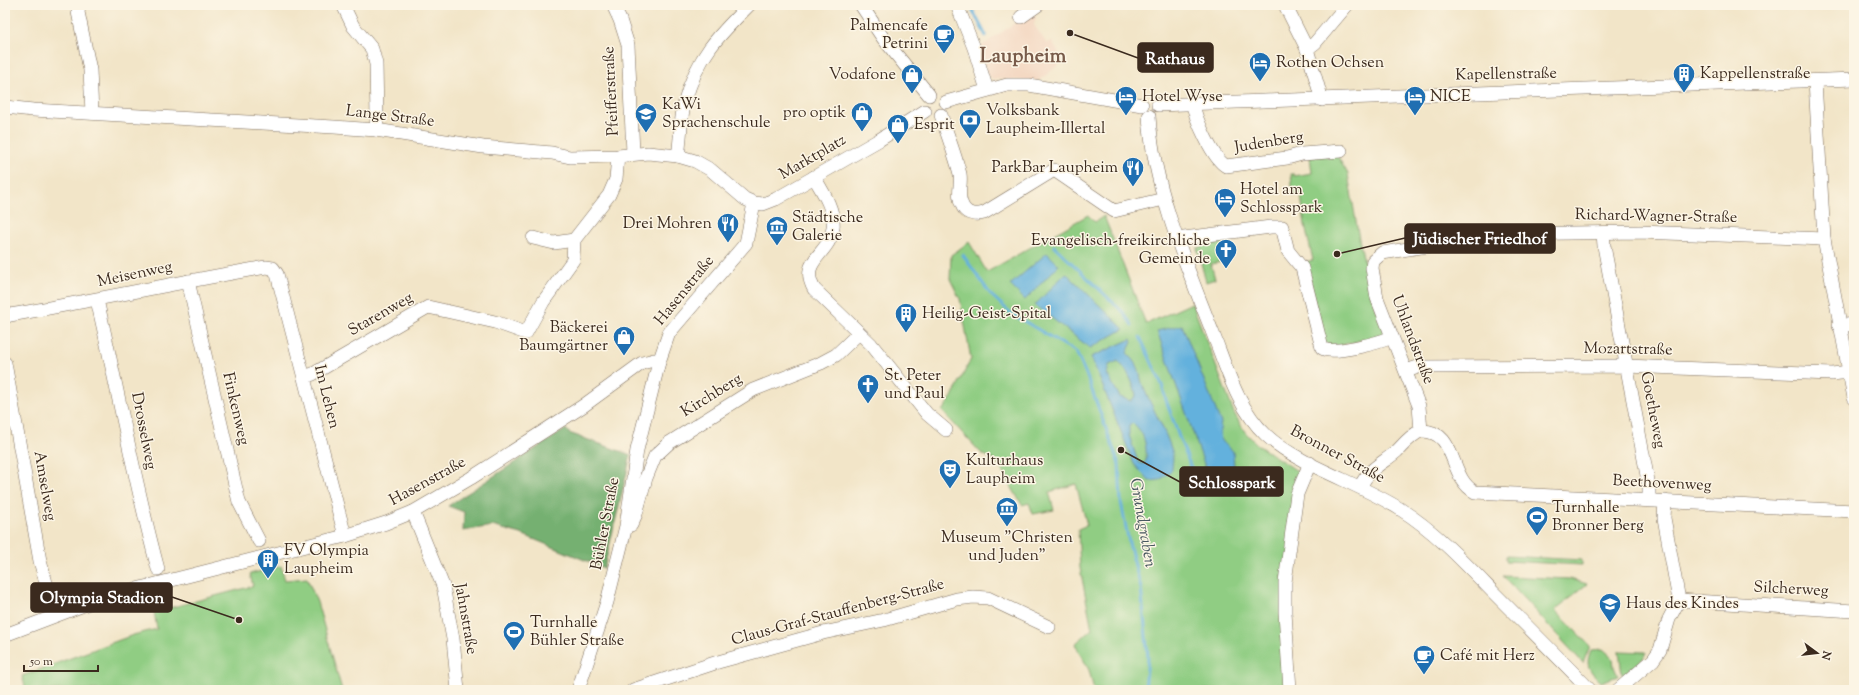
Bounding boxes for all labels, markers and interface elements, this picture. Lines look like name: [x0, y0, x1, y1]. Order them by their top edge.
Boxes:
place label: Palmencafe Petrini: [850, 15, 928, 56]
cafe icon: Palmencafe Petrini: [931, 22, 957, 55]
district label: Laupheim: [980, 43, 1067, 72]
callout: Rathaus: [1138, 43, 1213, 72]
street label: Pfeifferstraße: [598, 46, 626, 136]
text: Rathaus: [1145, 48, 1205, 72]
hotel icon: Rothen Ochsen: [1247, 50, 1273, 83]
place label: Rothen Ochsen: [1276, 52, 1385, 75]
building icon: Kappellenstraße: [1671, 61, 1697, 94]
shop icon: Vodafone: [899, 62, 925, 95]
street label: Kapellenstraße: [1455, 63, 1557, 87]
place label: Kappellenstraße: [1700, 63, 1810, 86]
place label: Vodafone: [829, 64, 896, 87]
hotel icon: Hotel Wyse: [1113, 84, 1139, 117]
hotel icon: NICE: [1402, 84, 1428, 117]
place label: Hotel Wyse: [1142, 86, 1223, 109]
place label: NICE: [1430, 86, 1471, 109]
place label: KaWi Sprachenschule: [662, 94, 771, 135]
street label: Lange Straße: [344, 100, 436, 134]
shop icon: pro optik: [849, 100, 875, 133]
place label: Volksbank Laupheim-Illertal: [986, 100, 1106, 141]
school or university icon: KaWi Sprachenschule: [633, 101, 659, 134]
place label: pro optik: [783, 102, 846, 125]
bank icon: Volksbank Laupheim-Illertal: [957, 107, 983, 140]
shop icon: Esprit: [885, 112, 911, 145]
place label: Esprit: [914, 114, 955, 137]
street label: Judenberg: [1232, 126, 1305, 160]
street label: Marktplatz: [775, 130, 851, 186]
restaurant icon: ParkBar Laupheim: [1120, 155, 1146, 188]
place label: ParkBar Laupheim: [991, 157, 1118, 180]
place label: Hotel am Schlosspark: [1240, 179, 1323, 220]
hotel icon: Hotel am Schlosspark: [1212, 186, 1238, 219]
street label: Richard-Wagner-Straße: [1575, 204, 1737, 230]
place label: Städtische Galerie: [792, 207, 863, 248]
restaurant icon: Drei Mohren: [715, 211, 741, 244]
place label: Drei Mohren: [623, 213, 713, 236]
museum icon: Städtische Galerie: [764, 214, 790, 247]
callout: Jüdischer Friedhof: [1405, 224, 1555, 253]
text: Jüdischer Friedhof: [1411, 228, 1548, 252]
place label: Evangelisch-freikirchliche Gemeinde: [1031, 230, 1210, 271]
church icon: Evangelisch-freikirchliche Gemeinde: [1213, 237, 1239, 270]
street label: Hasenstraße: [650, 251, 720, 331]
street label: Meisenweg: [95, 256, 175, 294]
street label: Starenweg: [344, 287, 418, 343]
street label: Uhlandstraße: [1384, 292, 1440, 388]
building icon: Heilig-Geist-Spital: [893, 301, 919, 334]
place label: Heilig-Geist-Spital: [922, 303, 1052, 326]
place label: Bäckerei Baumgärtner: [519, 317, 608, 358]
shop icon: Bäckerei Baumgärtner: [611, 324, 637, 357]
street label: Mozartstraße: [1583, 338, 1673, 362]
street label: Im Lehen: [307, 363, 345, 432]
place label: St. Peter und Paul: [884, 365, 945, 406]
street label: Kirchberg: [677, 368, 747, 424]
street label: Finkenweg: [215, 370, 255, 448]
street label: Goetheweg: [1633, 370, 1671, 451]
church icon: St. Peter und Paul: [855, 372, 881, 405]
street label: Drosselweg: [124, 390, 162, 472]
street label: Bronner Straße: [1285, 420, 1389, 490]
street label: Amselweg: [27, 449, 62, 523]
place label: Kulturhaus Laupheim: [966, 450, 1043, 491]
street label: Hasenstraße: [386, 452, 470, 512]
theatre icon: Kulturhaus Laupheim: [937, 457, 963, 490]
callout: Schlosspark: [1180, 467, 1283, 496]
street label: Beethovenweg: [1612, 470, 1712, 498]
text: Schlosspark: [1188, 472, 1276, 496]
street label: Bühler Straße: [586, 476, 626, 572]
water label: Grundgraben: [1122, 476, 1162, 570]
museum icon: Museum "Christen und Juden": [994, 495, 1020, 528]
place label: Turnhalle Bronner Berg: [1552, 497, 1644, 538]
sports icon: Turnhalle Bronner Berg: [1524, 504, 1550, 537]
place label: Museum "Christen und Juden": [941, 527, 1074, 568]
place label: FV Olympia Laupheim: [284, 540, 370, 581]
building icon: FV Olympia Laupheim: [255, 547, 281, 580]
street label: Claus-Graf-Stauffenberg-Straße: [729, 573, 947, 653]
street label: Silcherweg: [1753, 577, 1829, 603]
street label: Jahnstraße: [447, 581, 483, 656]
callout: Olympia Stadion: [31, 583, 172, 612]
text: Olympia Stadion: [40, 587, 165, 611]
school or university icon: Haus des Kindes: [1597, 591, 1623, 624]
place label: Haus des Kindes: [1626, 593, 1739, 616]
place label: Turnhalle Bühler Straße: [530, 612, 624, 653]
sports icon: Turnhalle Bühler Straße: [501, 619, 527, 652]
north arrow: [1797, 633, 1837, 673]
cafe icon: Café mit Herz: [1411, 643, 1437, 676]
place label: Café mit Herz: [1440, 645, 1535, 668]
scale bar: [24, 647, 98, 673]
text: N: [1817, 648, 1835, 662]
text: 50 m: [29, 653, 53, 671]

